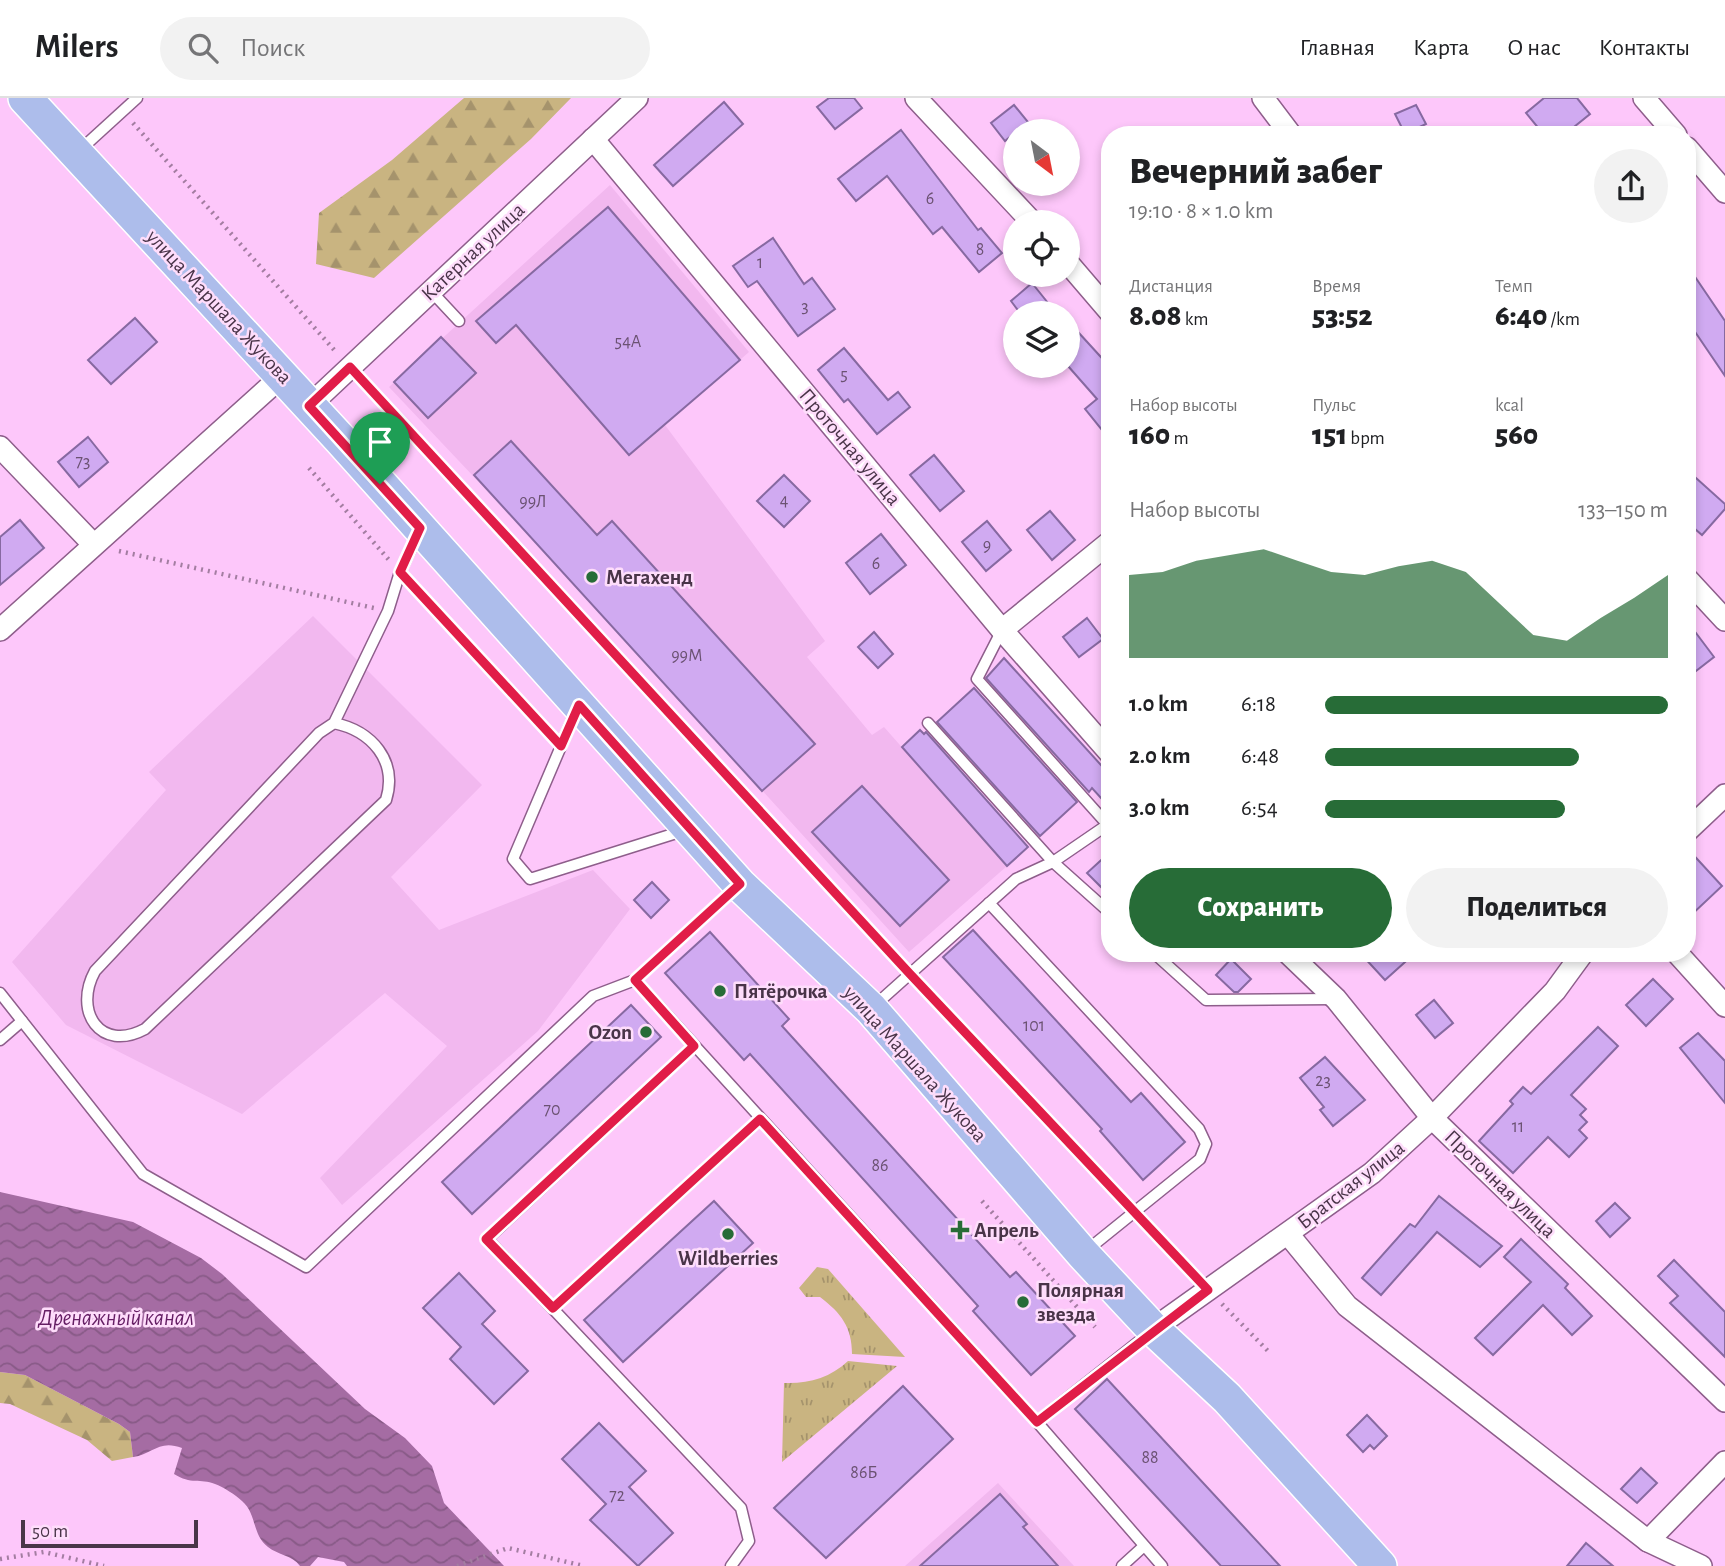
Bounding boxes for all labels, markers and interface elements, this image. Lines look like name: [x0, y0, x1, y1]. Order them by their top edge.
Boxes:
search box: [160, 17, 650, 80]
icon: search: [184, 29, 222, 67]
text: Milers: [35, 31, 118, 64]
text: Поиск: [240, 35, 305, 61]
text: Главная: [1300, 36, 1375, 60]
text: Карта: [1413, 36, 1469, 60]
text: О нас: [1507, 36, 1561, 60]
text: Контакты: [1599, 36, 1690, 60]
north arrow: [1003, 119, 1080, 196]
map controls: [1003, 119, 1080, 378]
button: share: [1594, 149, 1668, 223]
text: Вечерний забег: [1129, 153, 1382, 191]
house number: 6: [926, 190, 934, 208]
street label: Катерная улица: [417, 199, 529, 305]
text: 19:10 · 8 × 1.0 km: [1129, 200, 1273, 223]
button: locate: [1003, 210, 1080, 287]
street label: улица Маршала Жукова: [142, 225, 296, 388]
house number: 8: [976, 241, 984, 259]
house number: 1: [757, 254, 763, 272]
text: Дистанция: [1129, 277, 1213, 296]
text: Время: [1312, 277, 1361, 296]
text: Темп: [1495, 277, 1533, 296]
house number: 3: [801, 298, 809, 316]
button: layers: [1003, 301, 1080, 378]
text: 8.08: [1129, 301, 1182, 331]
text: 53:52: [1312, 301, 1373, 331]
text: 6:40: [1495, 301, 1547, 331]
text: km: [1182, 310, 1209, 329]
text: /km: [1547, 310, 1580, 329]
house number: 54А: [615, 333, 642, 351]
house number: 5: [840, 366, 848, 384]
street label: Проточная улица: [795, 385, 905, 510]
text: Набор высоты: [1129, 396, 1238, 415]
text: Пульс: [1312, 396, 1356, 415]
text: kcal: [1495, 396, 1524, 415]
pin: [350, 412, 410, 484]
text: 160: [1129, 420, 1170, 450]
text: 151: [1312, 420, 1347, 450]
text: 560: [1495, 420, 1538, 450]
icon: arrive: [361, 423, 399, 461]
text: m: [1170, 429, 1189, 448]
text: bpm: [1347, 429, 1385, 448]
house number: 73: [76, 453, 90, 471]
house number: 4: [780, 492, 789, 510]
house number: 99Л: [519, 493, 547, 511]
text: Набор высоты: [1129, 499, 1261, 522]
text: 133–150 m: [1578, 499, 1668, 522]
house number: 9: [983, 537, 991, 555]
house number: 6: [872, 555, 880, 573]
place label: Мегахенд: [606, 567, 693, 588]
marker: Мегахенд: [584, 569, 600, 585]
house number: 99М: [671, 647, 703, 665]
text: 1.0 km: [1129, 693, 1188, 716]
text: 6:18: [1241, 693, 1276, 716]
text: 2.0 km: [1129, 745, 1191, 768]
text: 6:48: [1241, 745, 1279, 768]
text: 3.0 km: [1129, 797, 1190, 820]
text: 6:54: [1241, 797, 1278, 820]
button: Сохранить: [1129, 868, 1392, 948]
button: Поделиться: [1406, 868, 1668, 948]
place label: Пятёрочка: [734, 981, 828, 1002]
street label: улица Маршала Жукова: [839, 981, 991, 1146]
marker: Пятёрочка: [712, 983, 728, 999]
house number: 101: [1023, 1017, 1045, 1035]
place label: Ozon: [588, 1022, 632, 1043]
marker: Ozon: [638, 1024, 654, 1040]
house number: 23: [1315, 1072, 1331, 1090]
house number: 70: [543, 1101, 561, 1119]
house number: 11: [1512, 1118, 1524, 1136]
street label: Проточная улица: [1440, 1126, 1560, 1242]
street label: Братская улица: [1294, 1137, 1409, 1233]
house number: 86: [872, 1157, 889, 1175]
place label: Апрель: [974, 1220, 1039, 1241]
marker: Апрель: [952, 1222, 968, 1238]
marker: Wildberries: [720, 1226, 736, 1242]
place label: Wildberries: [678, 1248, 778, 1269]
place label: Полярная звезда: [1037, 1280, 1124, 1325]
marker: Полярная звезда: [1015, 1294, 1031, 1310]
water label: Дренажный канал: [37, 1307, 194, 1330]
house number: 88: [1141, 1449, 1159, 1467]
house number: 86Б: [850, 1464, 878, 1482]
house number: 72: [609, 1487, 625, 1505]
scale bar: [21, 1517, 198, 1549]
text: 50 m: [32, 1522, 68, 1541]

